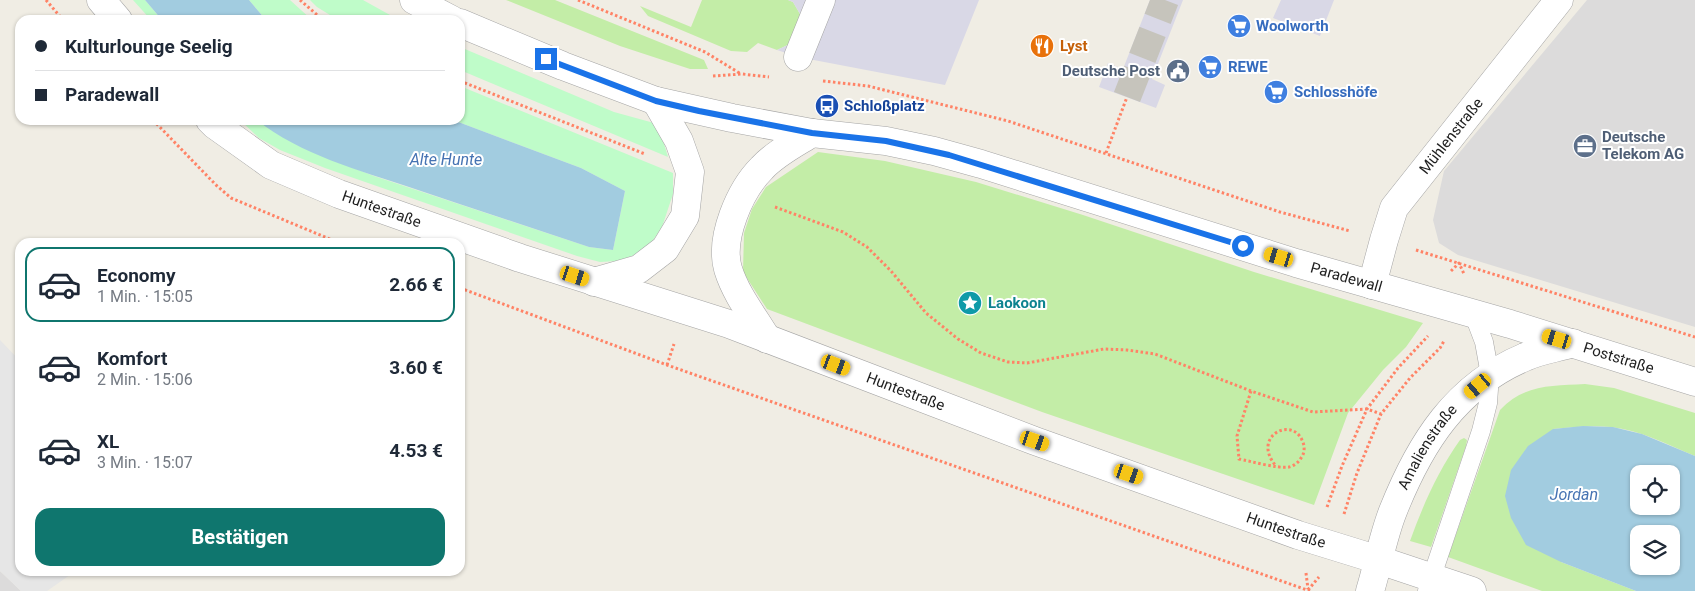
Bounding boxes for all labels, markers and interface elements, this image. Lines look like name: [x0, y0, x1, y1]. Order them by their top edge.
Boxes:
supermarket icon: Woolworth: [1226, 13, 1252, 39]
place label: Woolworth: [1256, 17, 1329, 35]
restaurant icon: Lyst: [1029, 33, 1055, 59]
text: Kulturlounge Seelig: [65, 35, 233, 58]
place label: Lyst: [1060, 37, 1088, 55]
route end: [535, 48, 557, 70]
supermarket icon: REWE: [1197, 54, 1223, 80]
public building icon: Deutsche Post: [1165, 58, 1191, 84]
place label: REWE: [1228, 58, 1268, 76]
place label: Deutsche Post: [1062, 62, 1160, 80]
supermarket icon: Schlosshöfe: [1263, 79, 1289, 105]
text: Paradewall: [65, 83, 159, 106]
place label: Schlosshöfe: [1294, 83, 1377, 101]
bus stop icon: Schloßplatz: [814, 93, 840, 119]
street label: Mühlenstraße: [1415, 94, 1487, 178]
place label: Schloßplatz: [844, 97, 925, 115]
place label: Deutsche Telekom AG: [1602, 128, 1684, 163]
office icon: Deutsche Telekom AG: [1572, 133, 1598, 159]
water label: Alte Hunte: [409, 150, 482, 169]
street label: Huntestraße: [340, 187, 424, 231]
route start: [1232, 235, 1254, 257]
car: [1262, 245, 1295, 269]
street label: Paradewall: [1308, 259, 1384, 296]
icon: car: [37, 262, 82, 307]
text: Economy: [97, 264, 176, 287]
car: [558, 264, 591, 288]
text: 2.66 €: [389, 273, 443, 296]
text: 1 Min. · 15:05: [97, 287, 193, 306]
place icon: Laokoon: [957, 290, 983, 316]
place label: Laokoon: [988, 294, 1046, 312]
car: [1540, 327, 1573, 351]
street label: Poststraße: [1581, 339, 1656, 378]
icon: car: [37, 345, 82, 390]
text: Komfort: [97, 347, 167, 370]
car: [819, 353, 852, 377]
text: 3.60 €: [389, 356, 443, 379]
street label: Huntestraße: [864, 368, 947, 415]
text: 2 Min. · 15:06: [97, 370, 193, 389]
car: [1461, 371, 1494, 401]
street label: Amalienstraße: [1394, 401, 1461, 493]
icon: car: [37, 428, 82, 473]
car: [1018, 429, 1051, 453]
text: XL: [97, 430, 119, 453]
text: 4.53 €: [389, 439, 443, 462]
text: 3 Min. · 15:07: [97, 453, 193, 472]
car: [1112, 462, 1145, 486]
map controls: [1630, 465, 1680, 575]
button: locate: [1630, 465, 1680, 515]
water label: Jordan: [1550, 485, 1598, 504]
button: Bestätigen: [35, 508, 445, 566]
street label: Huntestraße: [1244, 508, 1328, 552]
button: layers: [1630, 525, 1680, 575]

